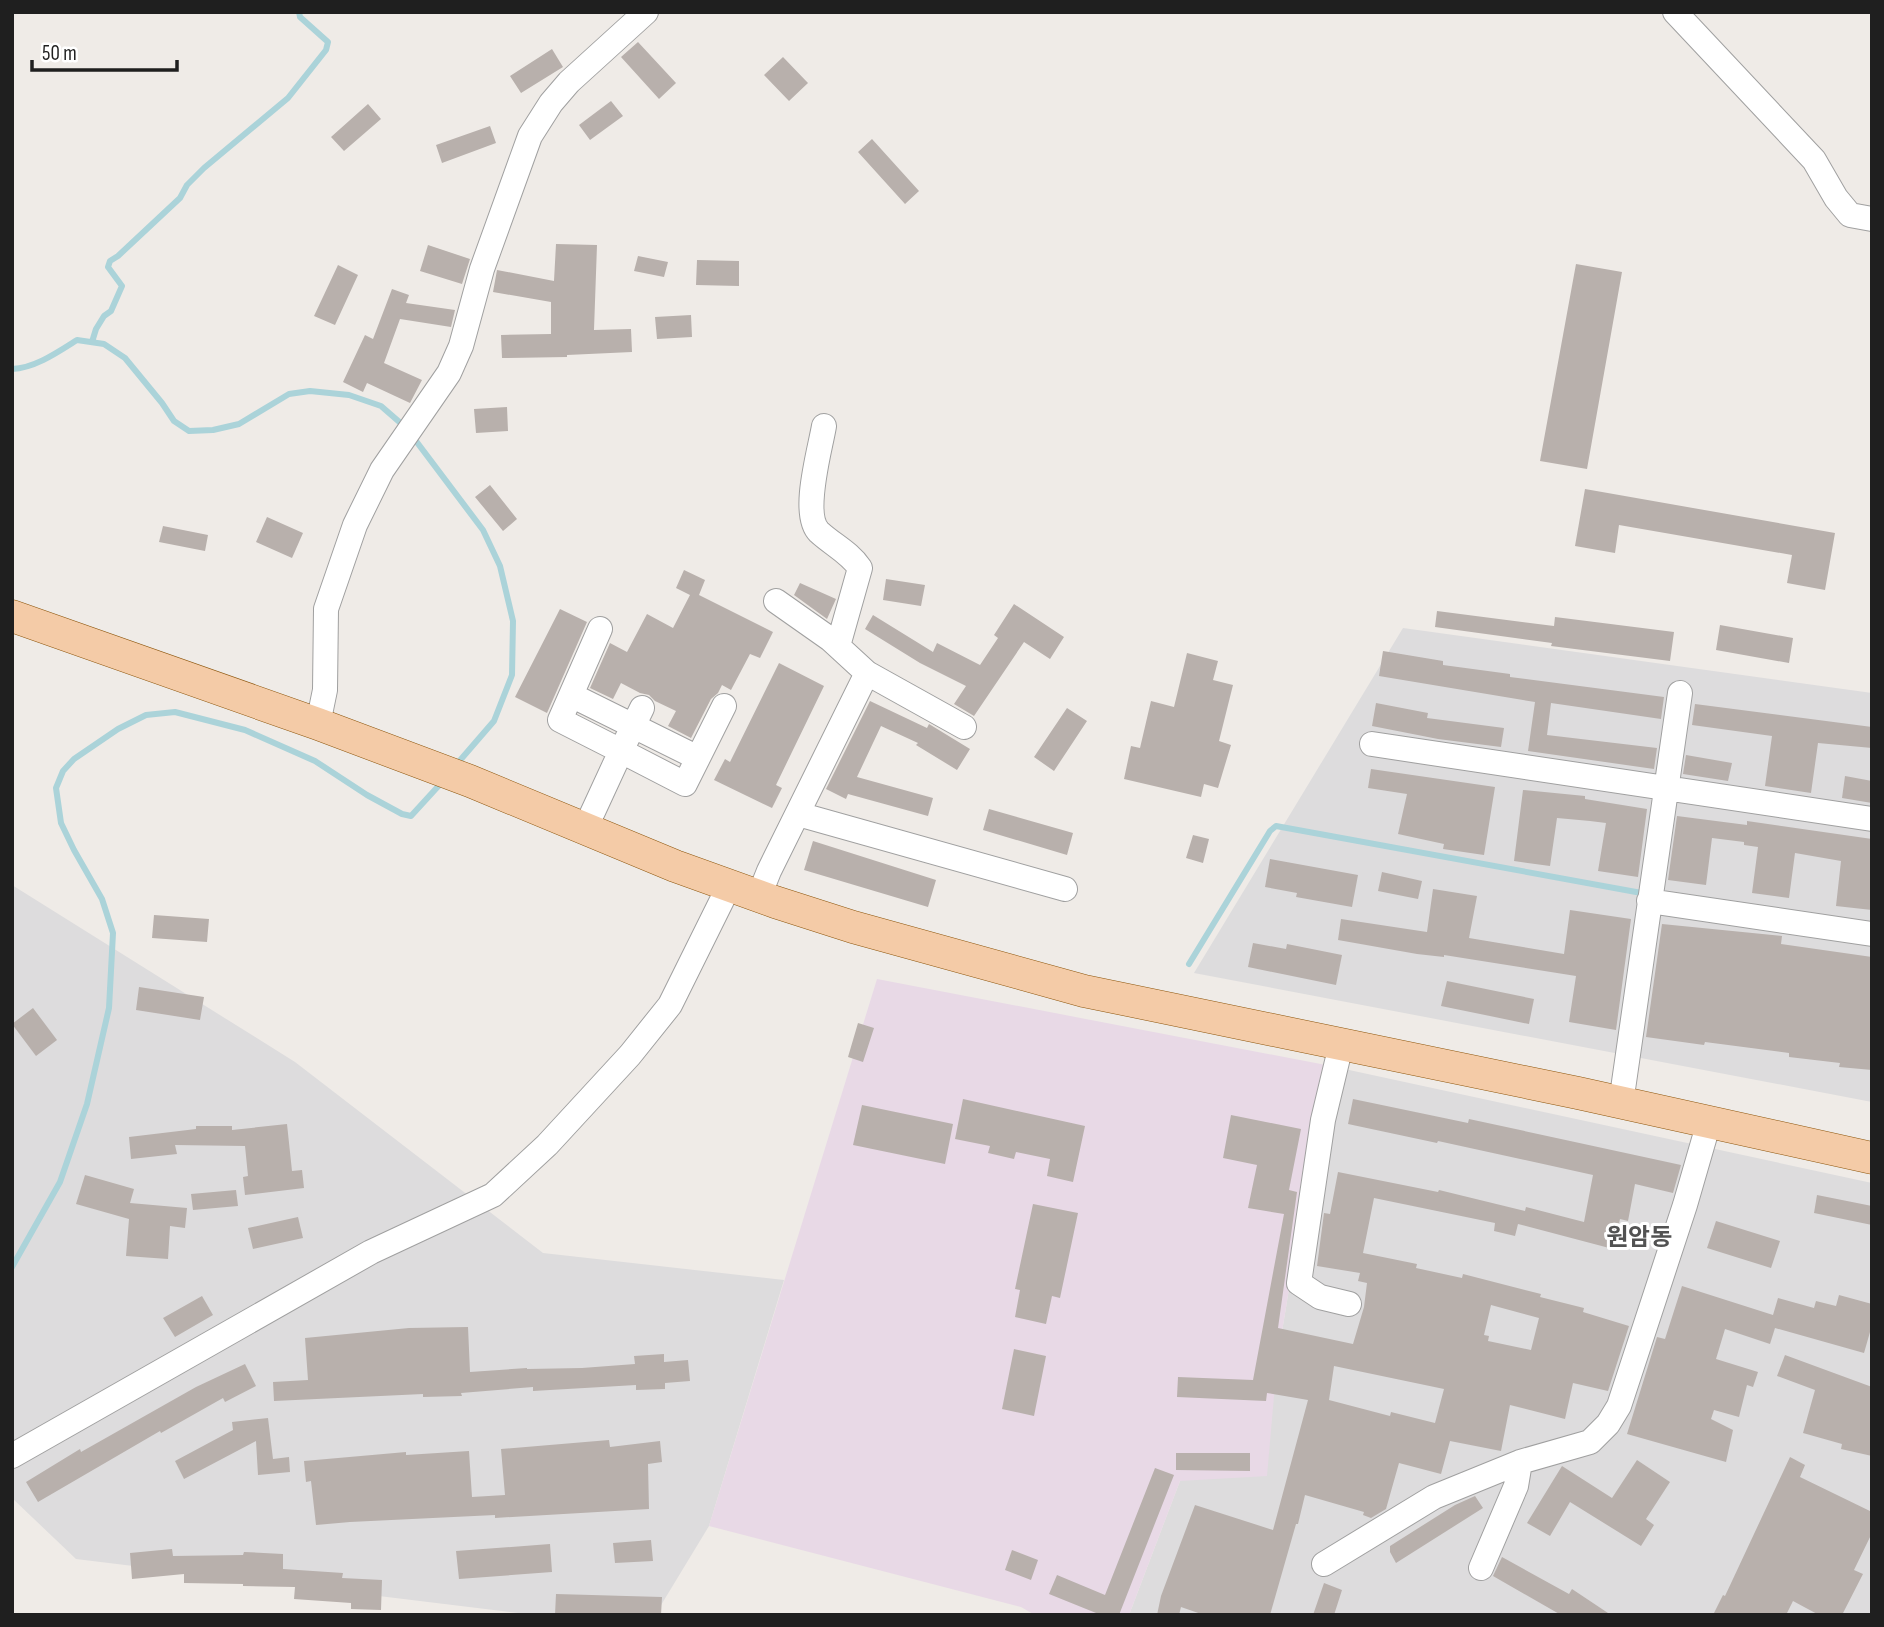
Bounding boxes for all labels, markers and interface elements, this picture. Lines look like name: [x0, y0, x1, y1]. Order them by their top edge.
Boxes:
scale bar: [32, 28, 177, 72]
text: 50 m: [42, 41, 77, 66]
district label: 원암동: [1606, 1223, 1672, 1252]

